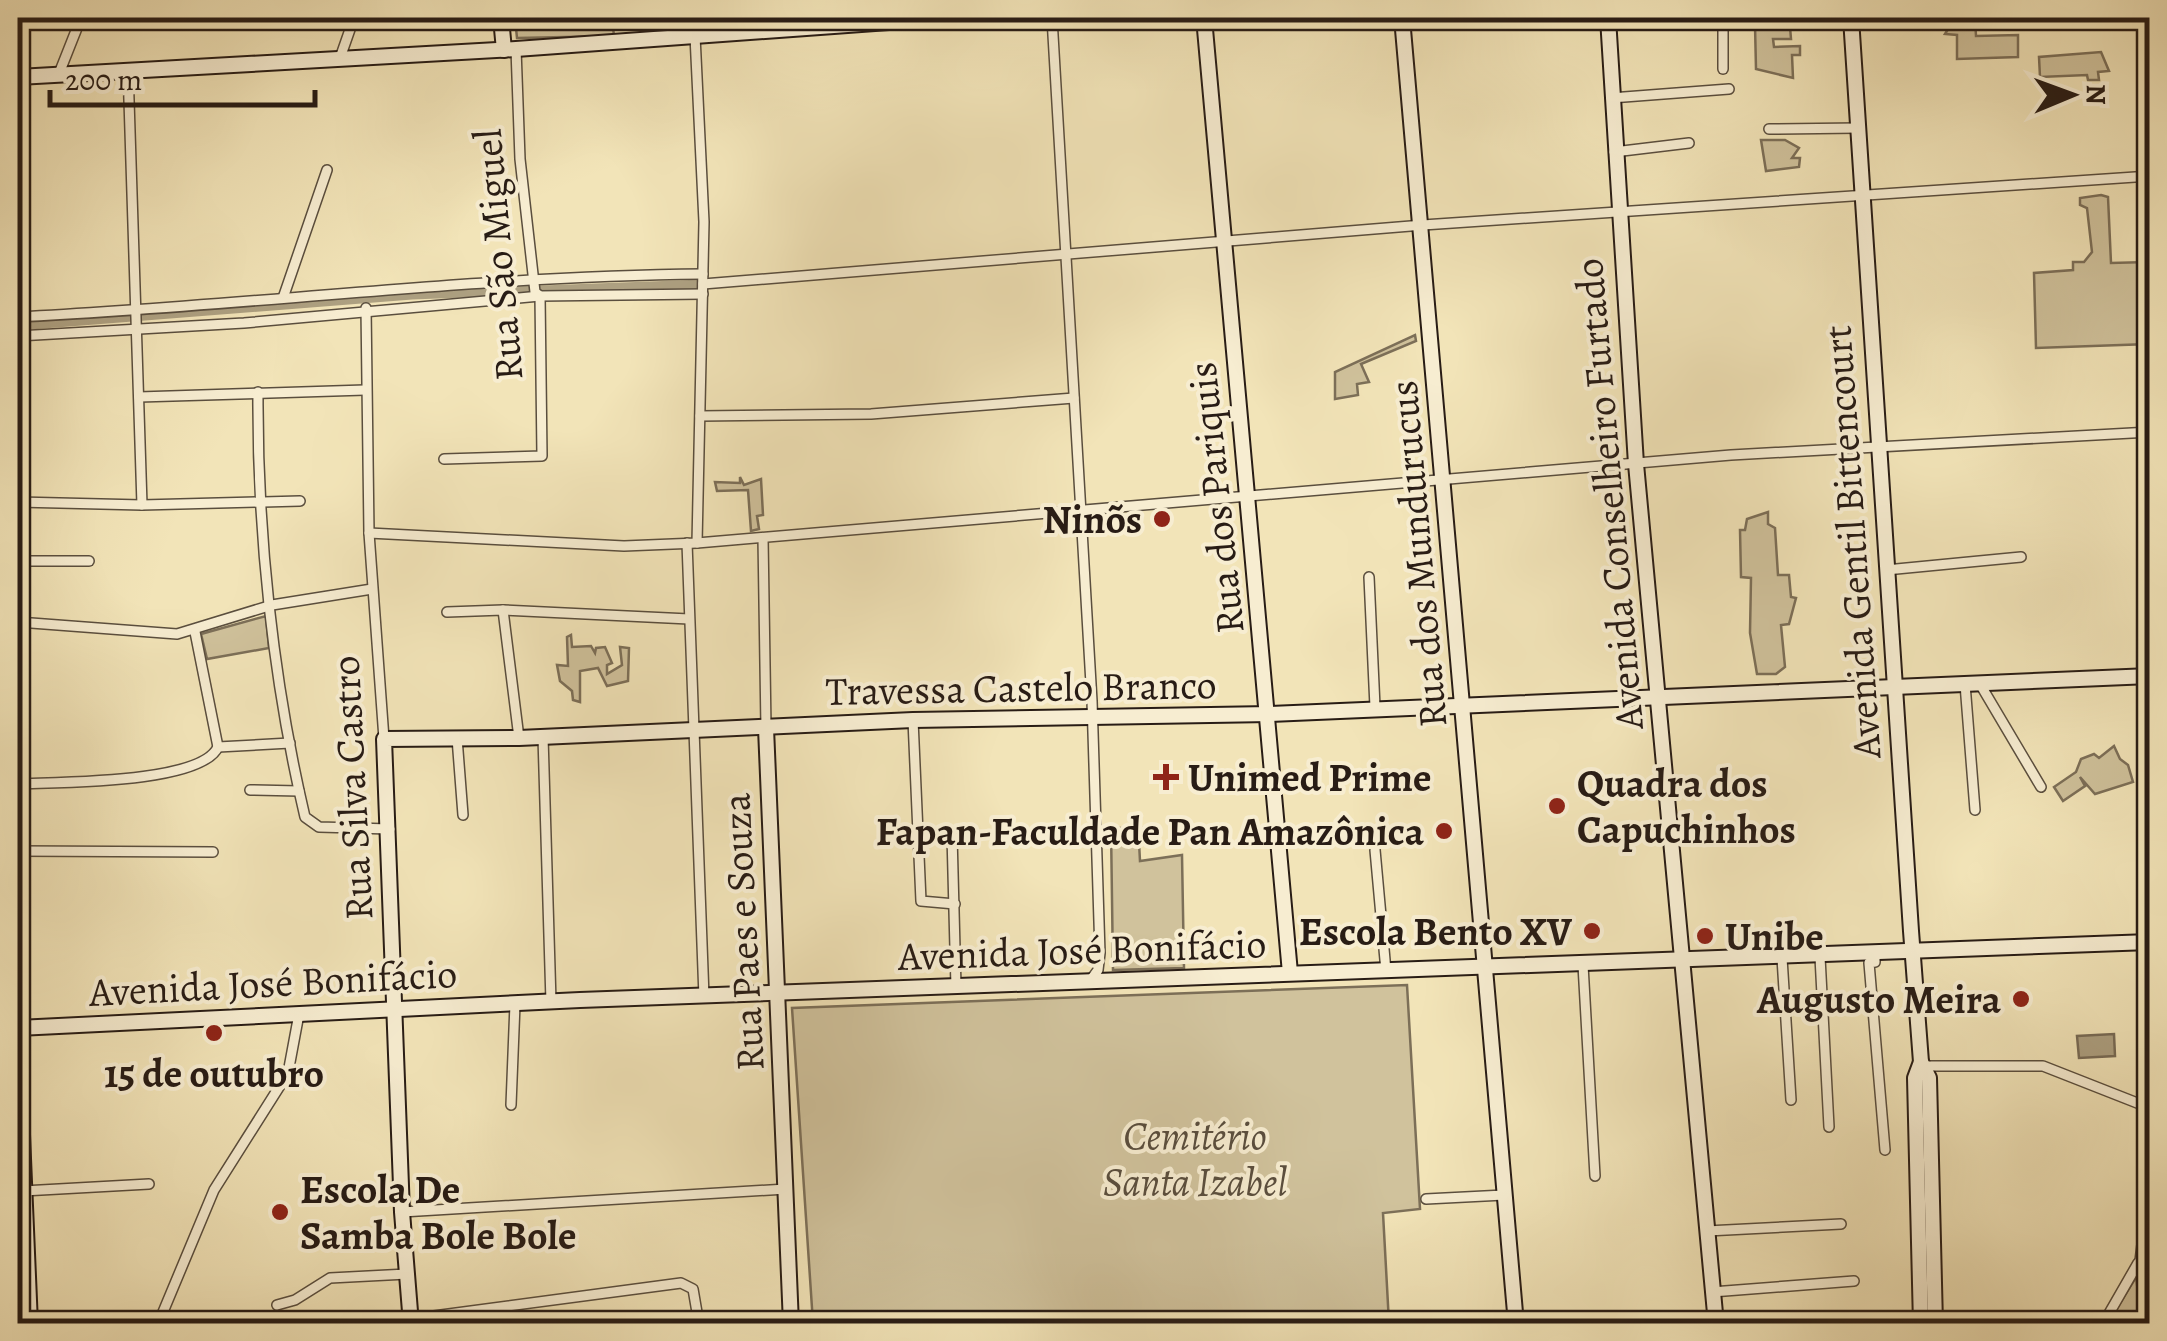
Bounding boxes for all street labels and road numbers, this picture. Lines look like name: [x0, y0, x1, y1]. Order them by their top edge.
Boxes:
street label: Rua São Miguel: [460, 127, 536, 383]
street label: Avenida Conselheiro Furtado: [1561, 256, 1657, 733]
street label: Avenida Gentil Bittencourt: [1809, 324, 1895, 761]
street label: Rua dos Pariquis: [1174, 359, 1258, 637]
street label: Rua dos Mundurucus: [1375, 378, 1461, 730]
street label: Rua Silva Castro: [318, 654, 386, 922]
street label: Travessa Castelo Branco: [825, 657, 1217, 719]
street label: Rua Paes e Souza: [708, 791, 778, 1072]
street label: Avenida José Bonifácio: [896, 916, 1267, 984]
street label: Avenida José Bonifácio: [87, 946, 458, 1020]

